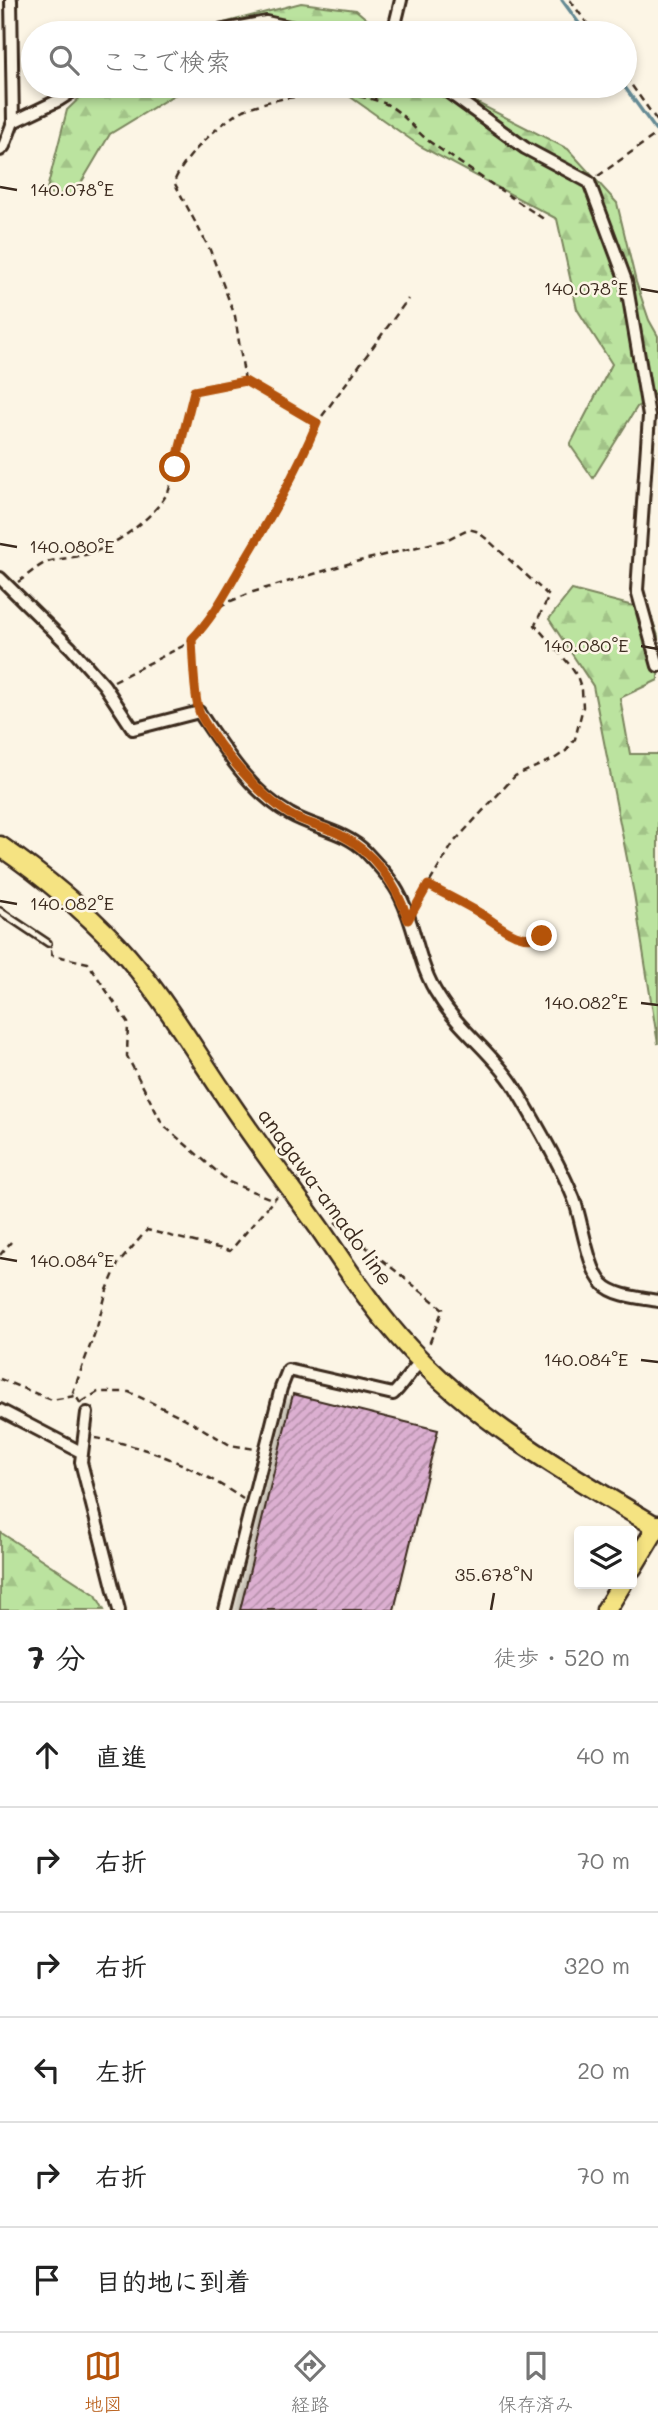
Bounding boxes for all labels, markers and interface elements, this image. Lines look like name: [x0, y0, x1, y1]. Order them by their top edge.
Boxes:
search box: [21, 21, 637, 98]
icon: search: [45, 41, 83, 79]
text: ここで検索: [101, 44, 231, 78]
text: 140.078°E: [30, 177, 114, 201]
text: 140.078°E: [544, 276, 628, 300]
route start: [159, 451, 190, 482]
text: 140.080°E: [29, 534, 115, 558]
text: 140.080°E: [543, 633, 629, 657]
text: 140.082°E: [30, 891, 114, 915]
route end: [526, 920, 557, 951]
text: 140.082°E: [544, 990, 628, 1014]
street label: anagawa-amado line: [253, 1102, 400, 1290]
text: 140.084°E: [30, 1248, 114, 1272]
text: 140.084°E: [544, 1347, 628, 1371]
map controls: [574, 1526, 637, 1589]
button: layers: [574, 1526, 637, 1589]
text: 35.678°N: [455, 1562, 533, 1586]
text: 7 分: [28, 1637, 86, 1677]
text: 徒歩 · 520 m: [493, 1642, 630, 1672]
icon: ahead: [28, 1736, 66, 1774]
text: 直進: [95, 1739, 147, 1773]
text: 40 m: [577, 1740, 630, 1770]
icon: right: [28, 1841, 66, 1879]
text: 右折: [95, 1844, 147, 1878]
text: 70 m: [577, 1845, 630, 1875]
icon: right: [28, 1946, 66, 1984]
text: 右折: [95, 1949, 147, 1983]
text: 320 m: [564, 1950, 630, 1980]
icon: left: [28, 2051, 66, 2089]
text: 左折: [95, 2054, 147, 2088]
text: 20 m: [577, 2055, 630, 2085]
icon: right: [28, 2156, 66, 2194]
text: 右折: [95, 2159, 147, 2193]
text: 70 m: [577, 2160, 630, 2190]
icon: arrive: [28, 2261, 66, 2299]
text: 目的地に到着: [95, 2264, 251, 2298]
tab: 地図: [84, 2347, 122, 2416]
tab: 経路: [291, 2347, 329, 2416]
tab: 保存済み: [498, 2347, 574, 2416]

